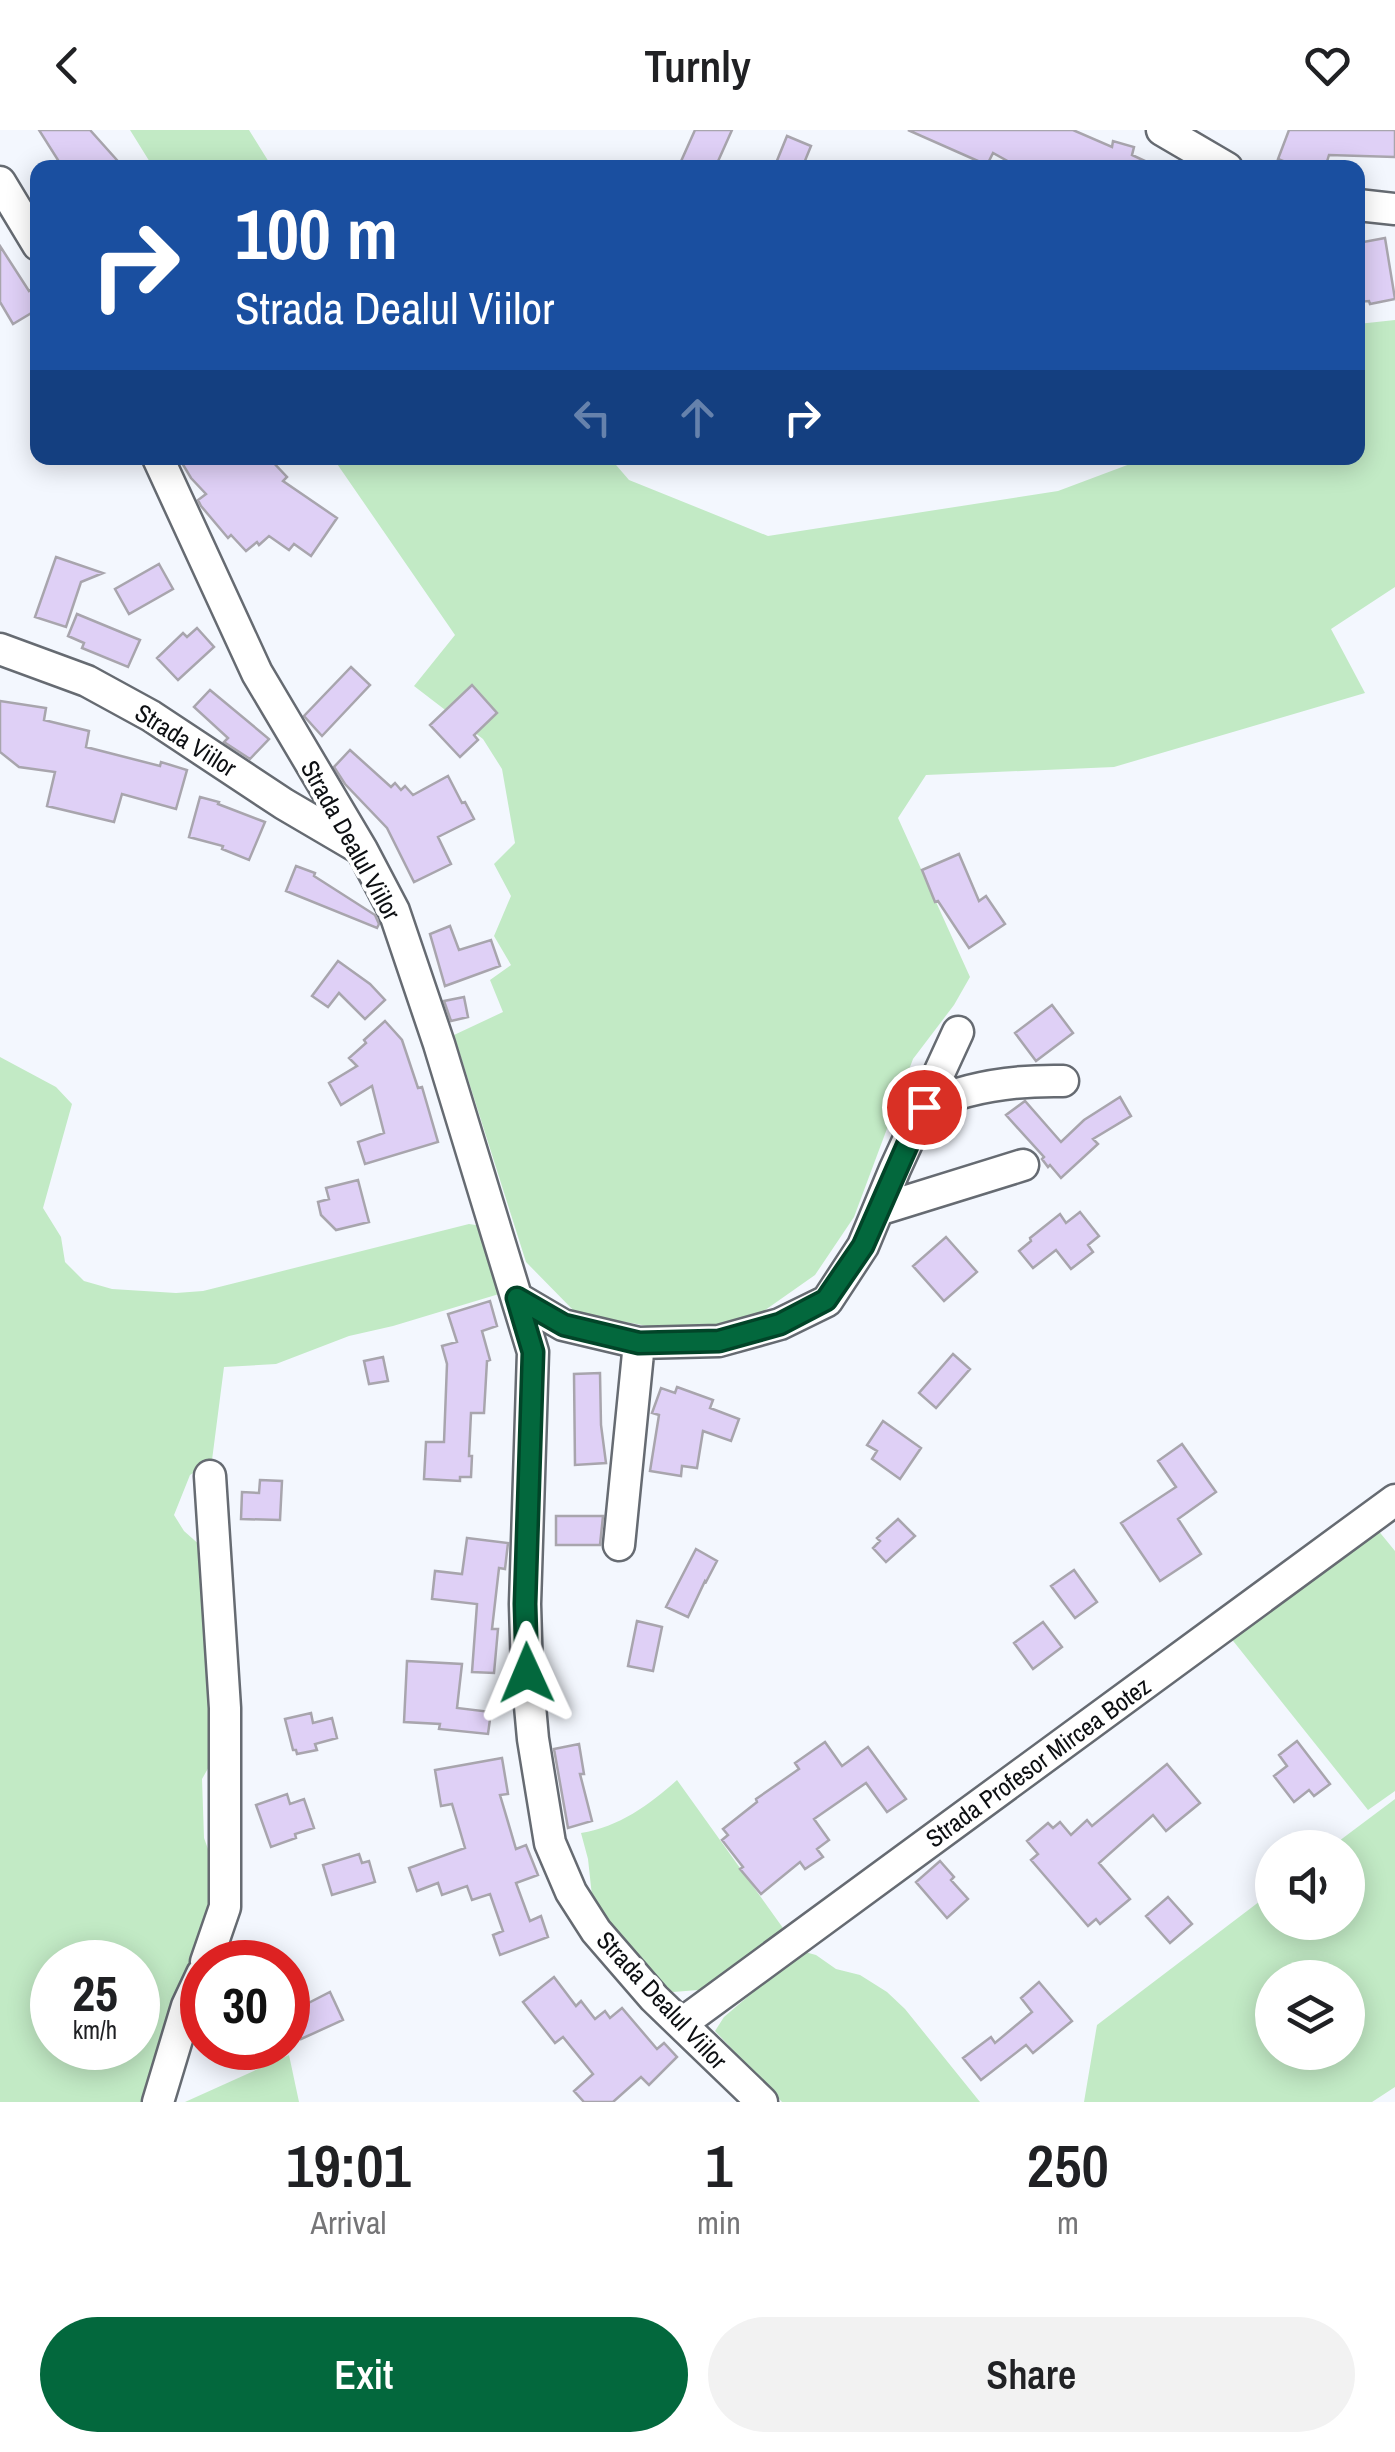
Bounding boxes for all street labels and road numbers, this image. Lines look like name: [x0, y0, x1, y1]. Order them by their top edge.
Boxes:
street label: Strada Viilor: [129, 695, 243, 785]
street label: Strada Dealul Viilor: [293, 754, 409, 926]
street label: Strada Profesor Mircea Botez: [919, 1669, 1157, 1855]
street label: Strada Dealul Viilor: [589, 1924, 735, 2077]

